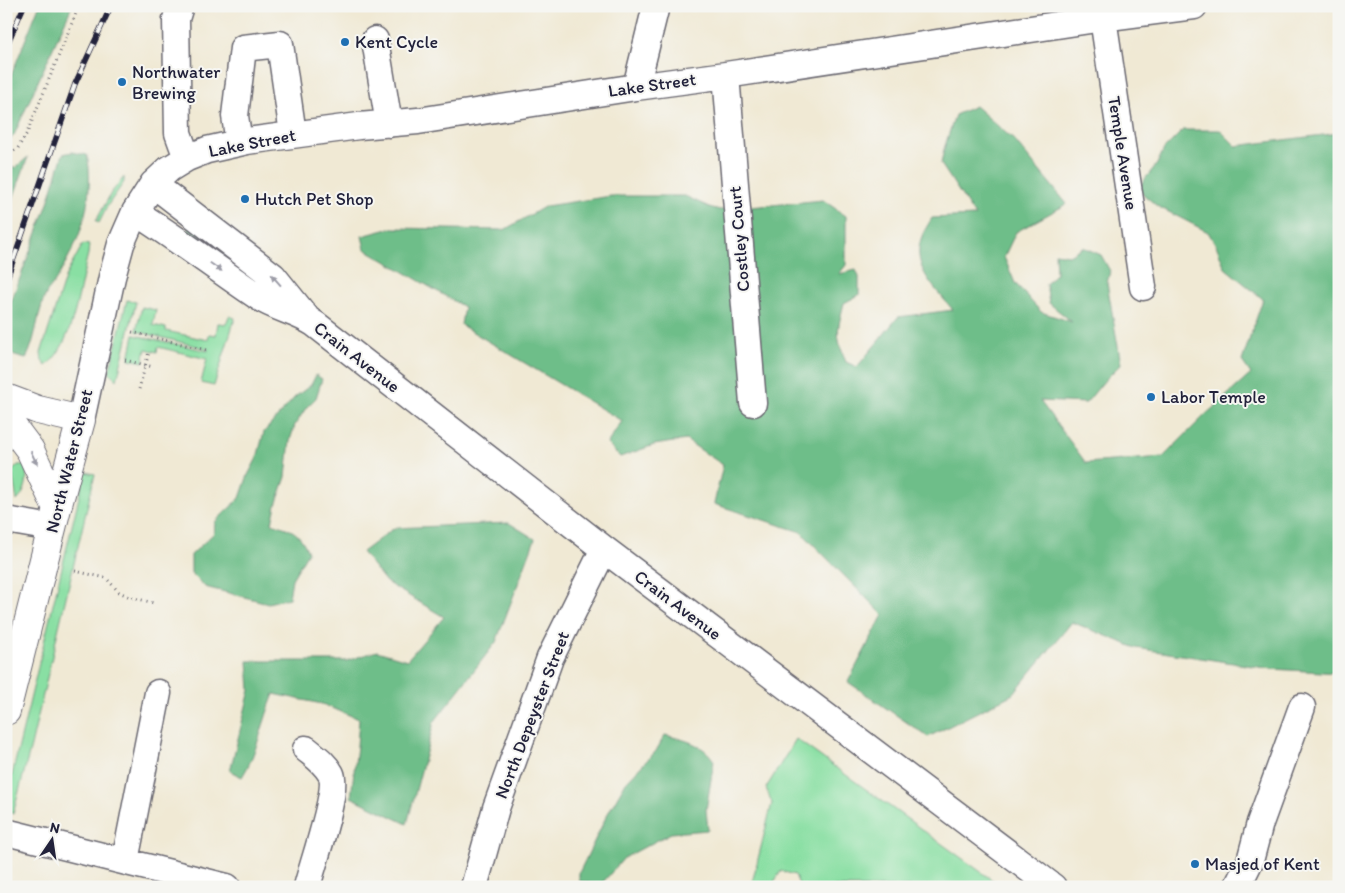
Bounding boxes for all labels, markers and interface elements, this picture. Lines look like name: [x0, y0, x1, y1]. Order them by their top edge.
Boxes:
place label: Kent Cycle: [355, 31, 438, 53]
marker: Kent Cycle: [339, 36, 351, 48]
place label: Northwater Brewing: [132, 61, 221, 104]
street label: Lake Street: [607, 68, 698, 102]
marker: Northwater Brewing: [116, 76, 128, 88]
street label: Temple Avenue: [1103, 94, 1143, 212]
street label: Lake Street: [207, 124, 298, 162]
street label: Costley Court: [723, 185, 755, 293]
place label: Hutch Pet Shop: [255, 188, 374, 210]
marker: Hutch Pet Shop: [239, 193, 251, 205]
one-way arrow: [209, 262, 223, 272]
one-way arrow: [270, 273, 281, 286]
street label: Crain Avenue: [309, 317, 405, 397]
place label: Labor Temple: [1161, 386, 1266, 408]
street label: North Water Street: [41, 387, 98, 535]
marker: Labor Temple: [1145, 391, 1157, 403]
one-way arrow: [30, 451, 38, 465]
street label: Crain Avenue: [630, 565, 726, 645]
street label: North Depeyster Street: [490, 628, 574, 802]
north arrow: [28, 816, 78, 866]
text: N: [48, 818, 61, 837]
place label: Masjed of Kent: [1205, 853, 1320, 875]
marker: Masjed of Kent: [1189, 858, 1201, 870]

